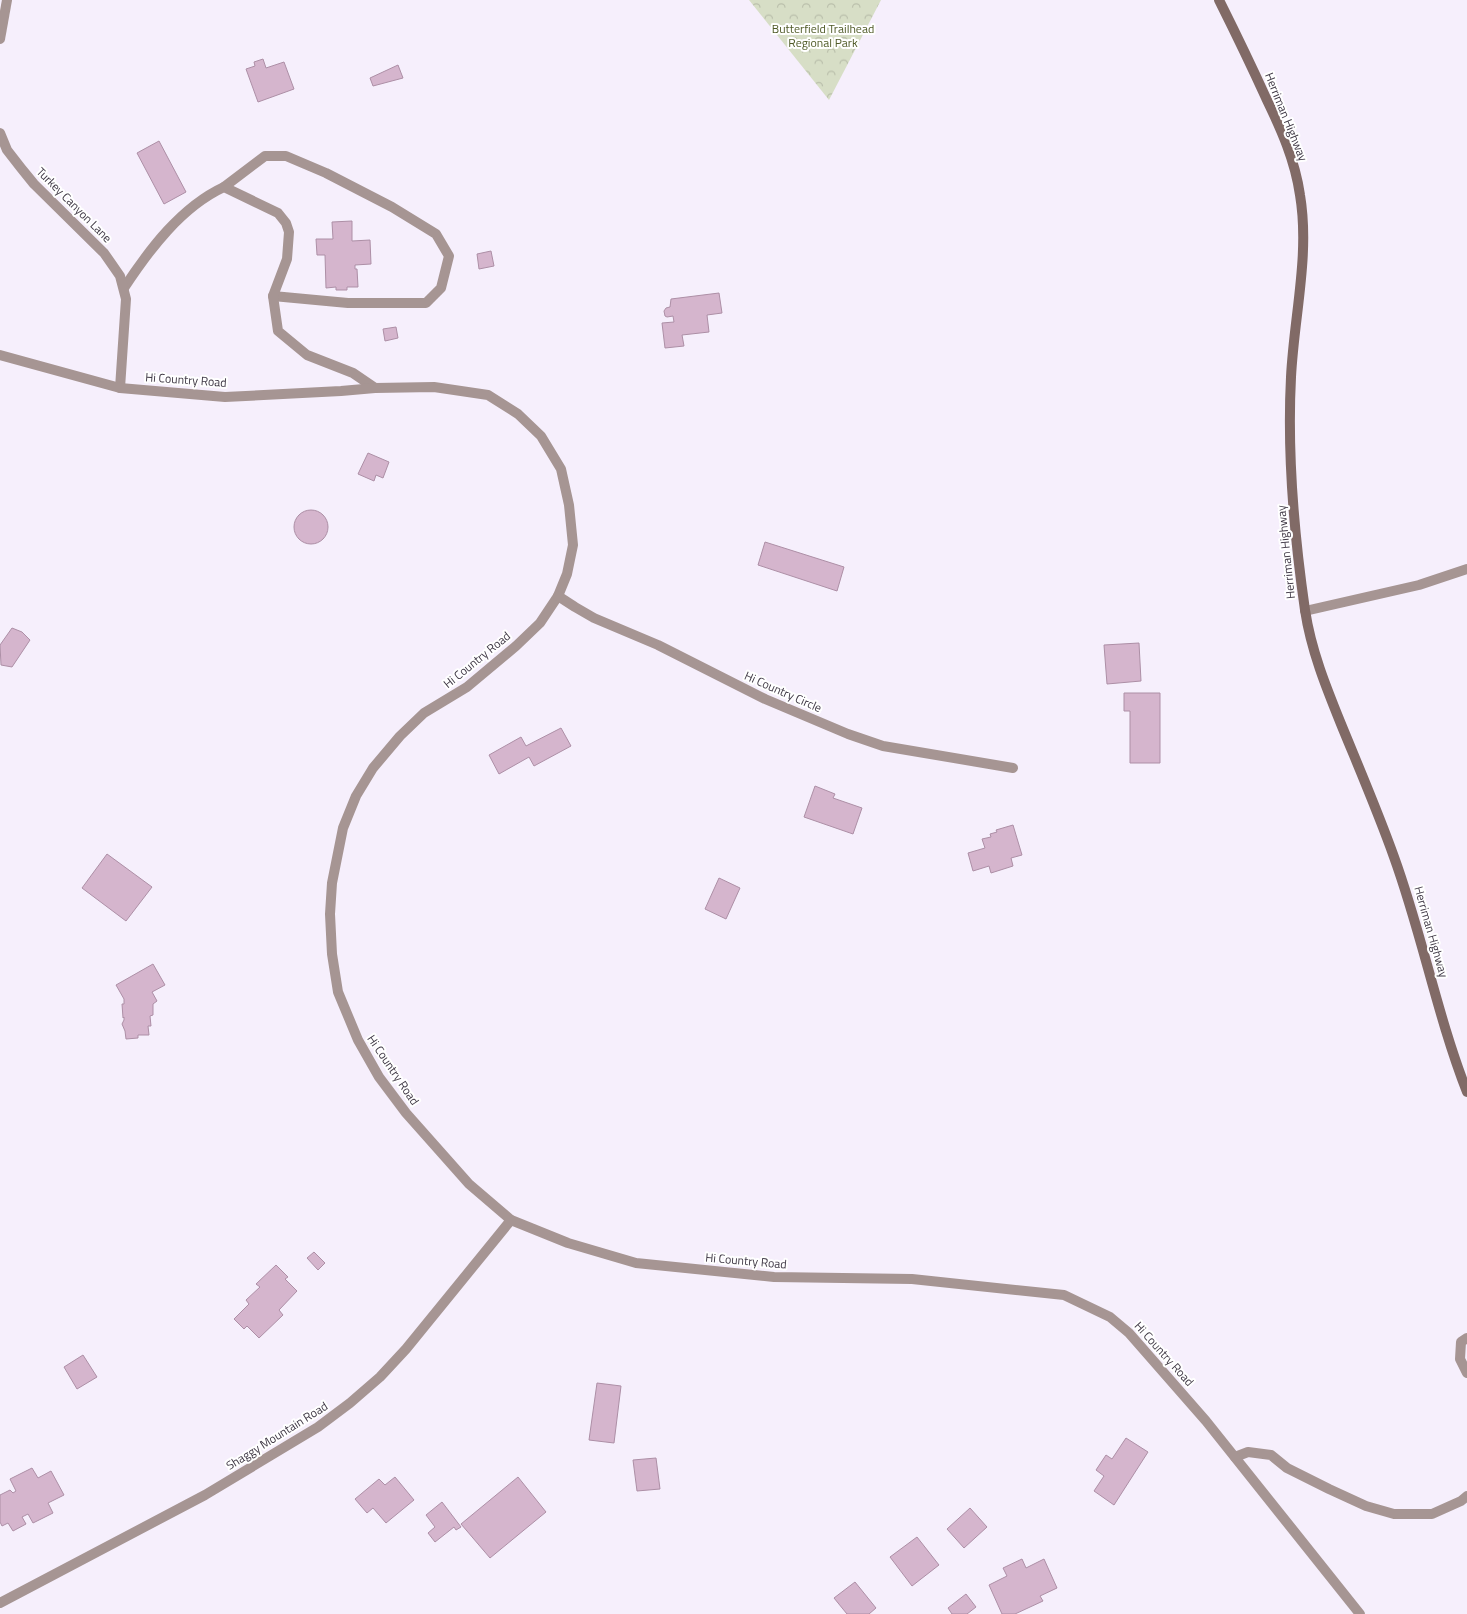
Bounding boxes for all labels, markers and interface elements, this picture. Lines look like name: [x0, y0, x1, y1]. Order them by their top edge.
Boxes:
park label: Butterfield Trailhead Regional Park: [772, 19, 874, 52]
street label: Herriman Highway: [1260, 70, 1313, 164]
street label: Turkey Canyon Lane: [32, 163, 116, 247]
street label: Hi Country Road: [145, 367, 227, 392]
street label: Herriman Highway: [1271, 504, 1300, 600]
street label: Hi Country Road: [439, 627, 514, 693]
street label: Hi Country Circle: [741, 666, 825, 717]
street label: Herriman Highway: [1409, 884, 1454, 980]
street label: Hi Country Road: [363, 1031, 424, 1109]
street label: Hi Country Road: [705, 1247, 788, 1274]
street label: Hi Country Road: [1130, 1317, 1199, 1390]
street label: Shaggy Mountain Road: [222, 1397, 331, 1475]

